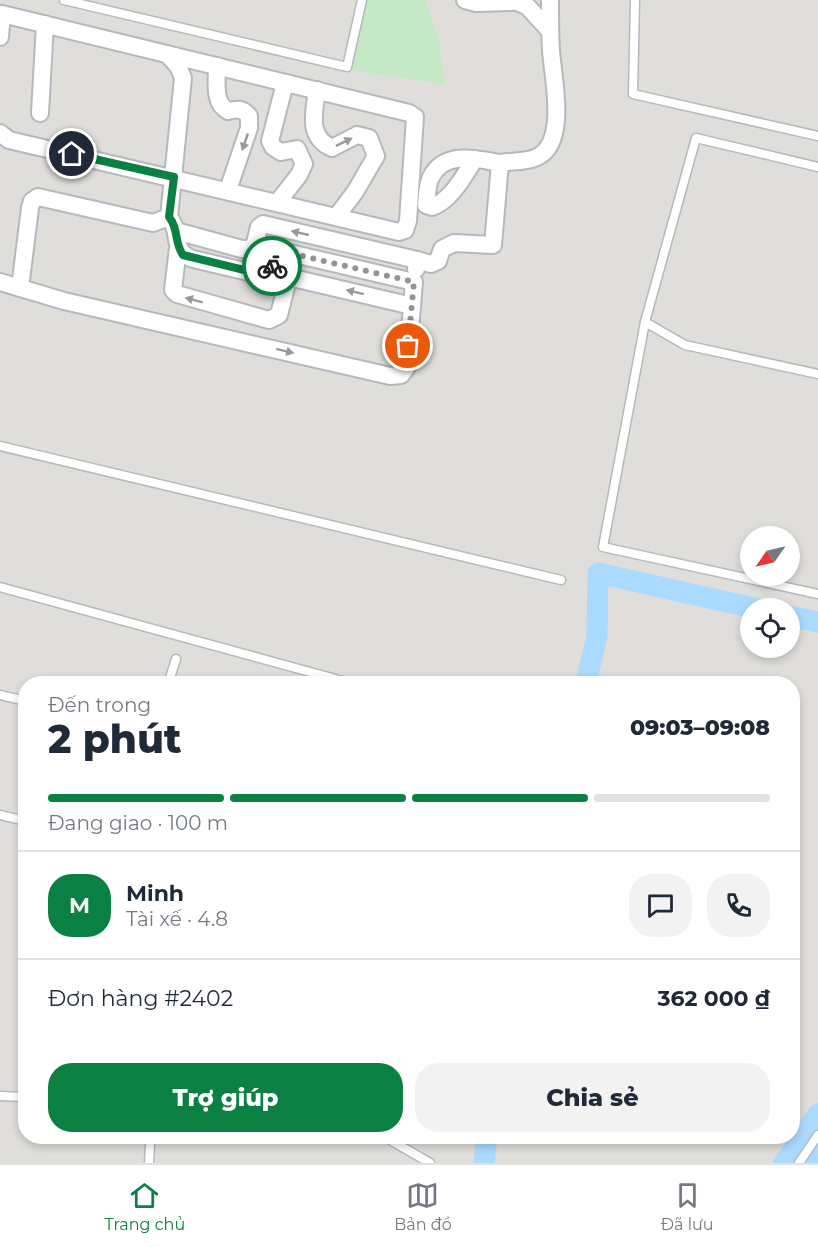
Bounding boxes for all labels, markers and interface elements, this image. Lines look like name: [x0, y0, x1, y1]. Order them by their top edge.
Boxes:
pin: [46, 128, 97, 179]
one-way arrow: [239, 133, 249, 151]
icon: home: [55, 137, 88, 170]
one-way arrow: [336, 137, 353, 147]
one-way arrow: [291, 227, 309, 237]
courier: [242, 236, 302, 296]
icon: bike: [256, 250, 289, 283]
one-way arrow: [345, 286, 364, 296]
one-way arrow: [184, 295, 202, 304]
pin: [382, 320, 433, 371]
icon: bag: [391, 329, 424, 362]
one-way arrow: [276, 346, 294, 356]
north arrow: [740, 526, 800, 586]
map controls: [740, 526, 800, 658]
button: locate: [740, 598, 800, 658]
text: Đến trong: [48, 693, 151, 717]
text: 09:03–09:08: [630, 714, 770, 741]
text: 2 phút: [48, 715, 181, 763]
text: Đang giao · 100 m: [48, 811, 228, 835]
button: chat: [629, 874, 692, 937]
button: phone: [707, 874, 770, 937]
text: Minh: [126, 880, 184, 907]
text: M: [69, 892, 90, 919]
text: Tài xế · 4.8: [126, 907, 228, 931]
text: Đơn hàng #2402: [48, 985, 233, 1012]
text: 362 000 ₫: [657, 985, 770, 1012]
button: Trợ giúp: [48, 1063, 403, 1132]
button: Chia sẻ: [415, 1063, 770, 1132]
tab: Trang chủ: [105, 1179, 185, 1234]
tab: Bản đồ: [394, 1179, 452, 1234]
tab: Đã lưu: [661, 1179, 713, 1234]

